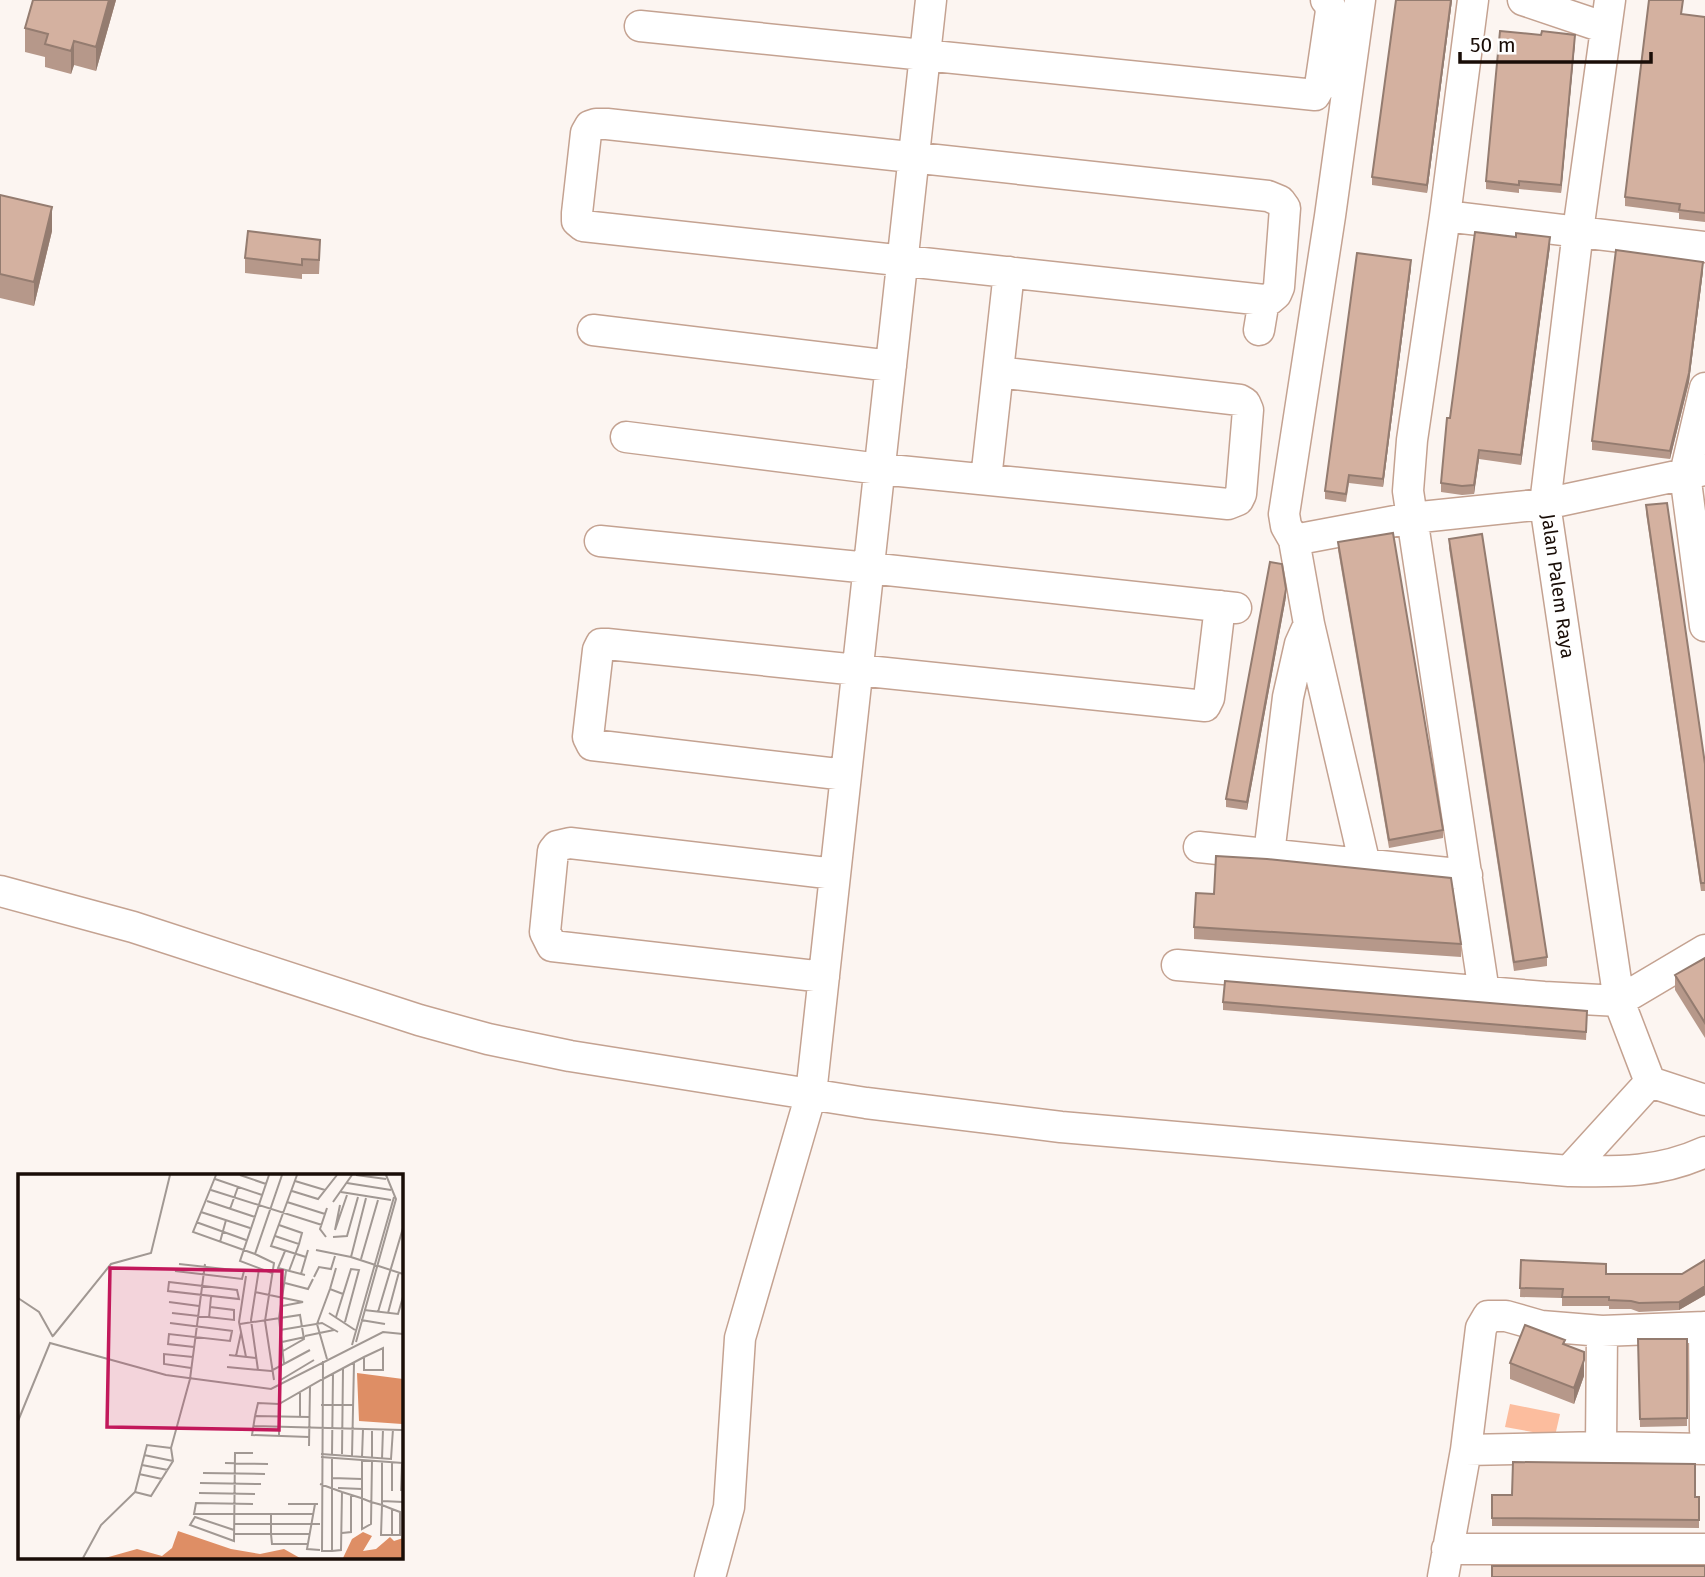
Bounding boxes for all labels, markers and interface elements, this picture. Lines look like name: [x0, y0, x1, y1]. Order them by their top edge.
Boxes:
scale bar: [1460, 21, 1651, 65]
text: 50 m: [1470, 32, 1516, 58]
street label: Jalan Palem Raya: [1536, 512, 1580, 660]
inset map: [18, 1174, 402, 1560]

